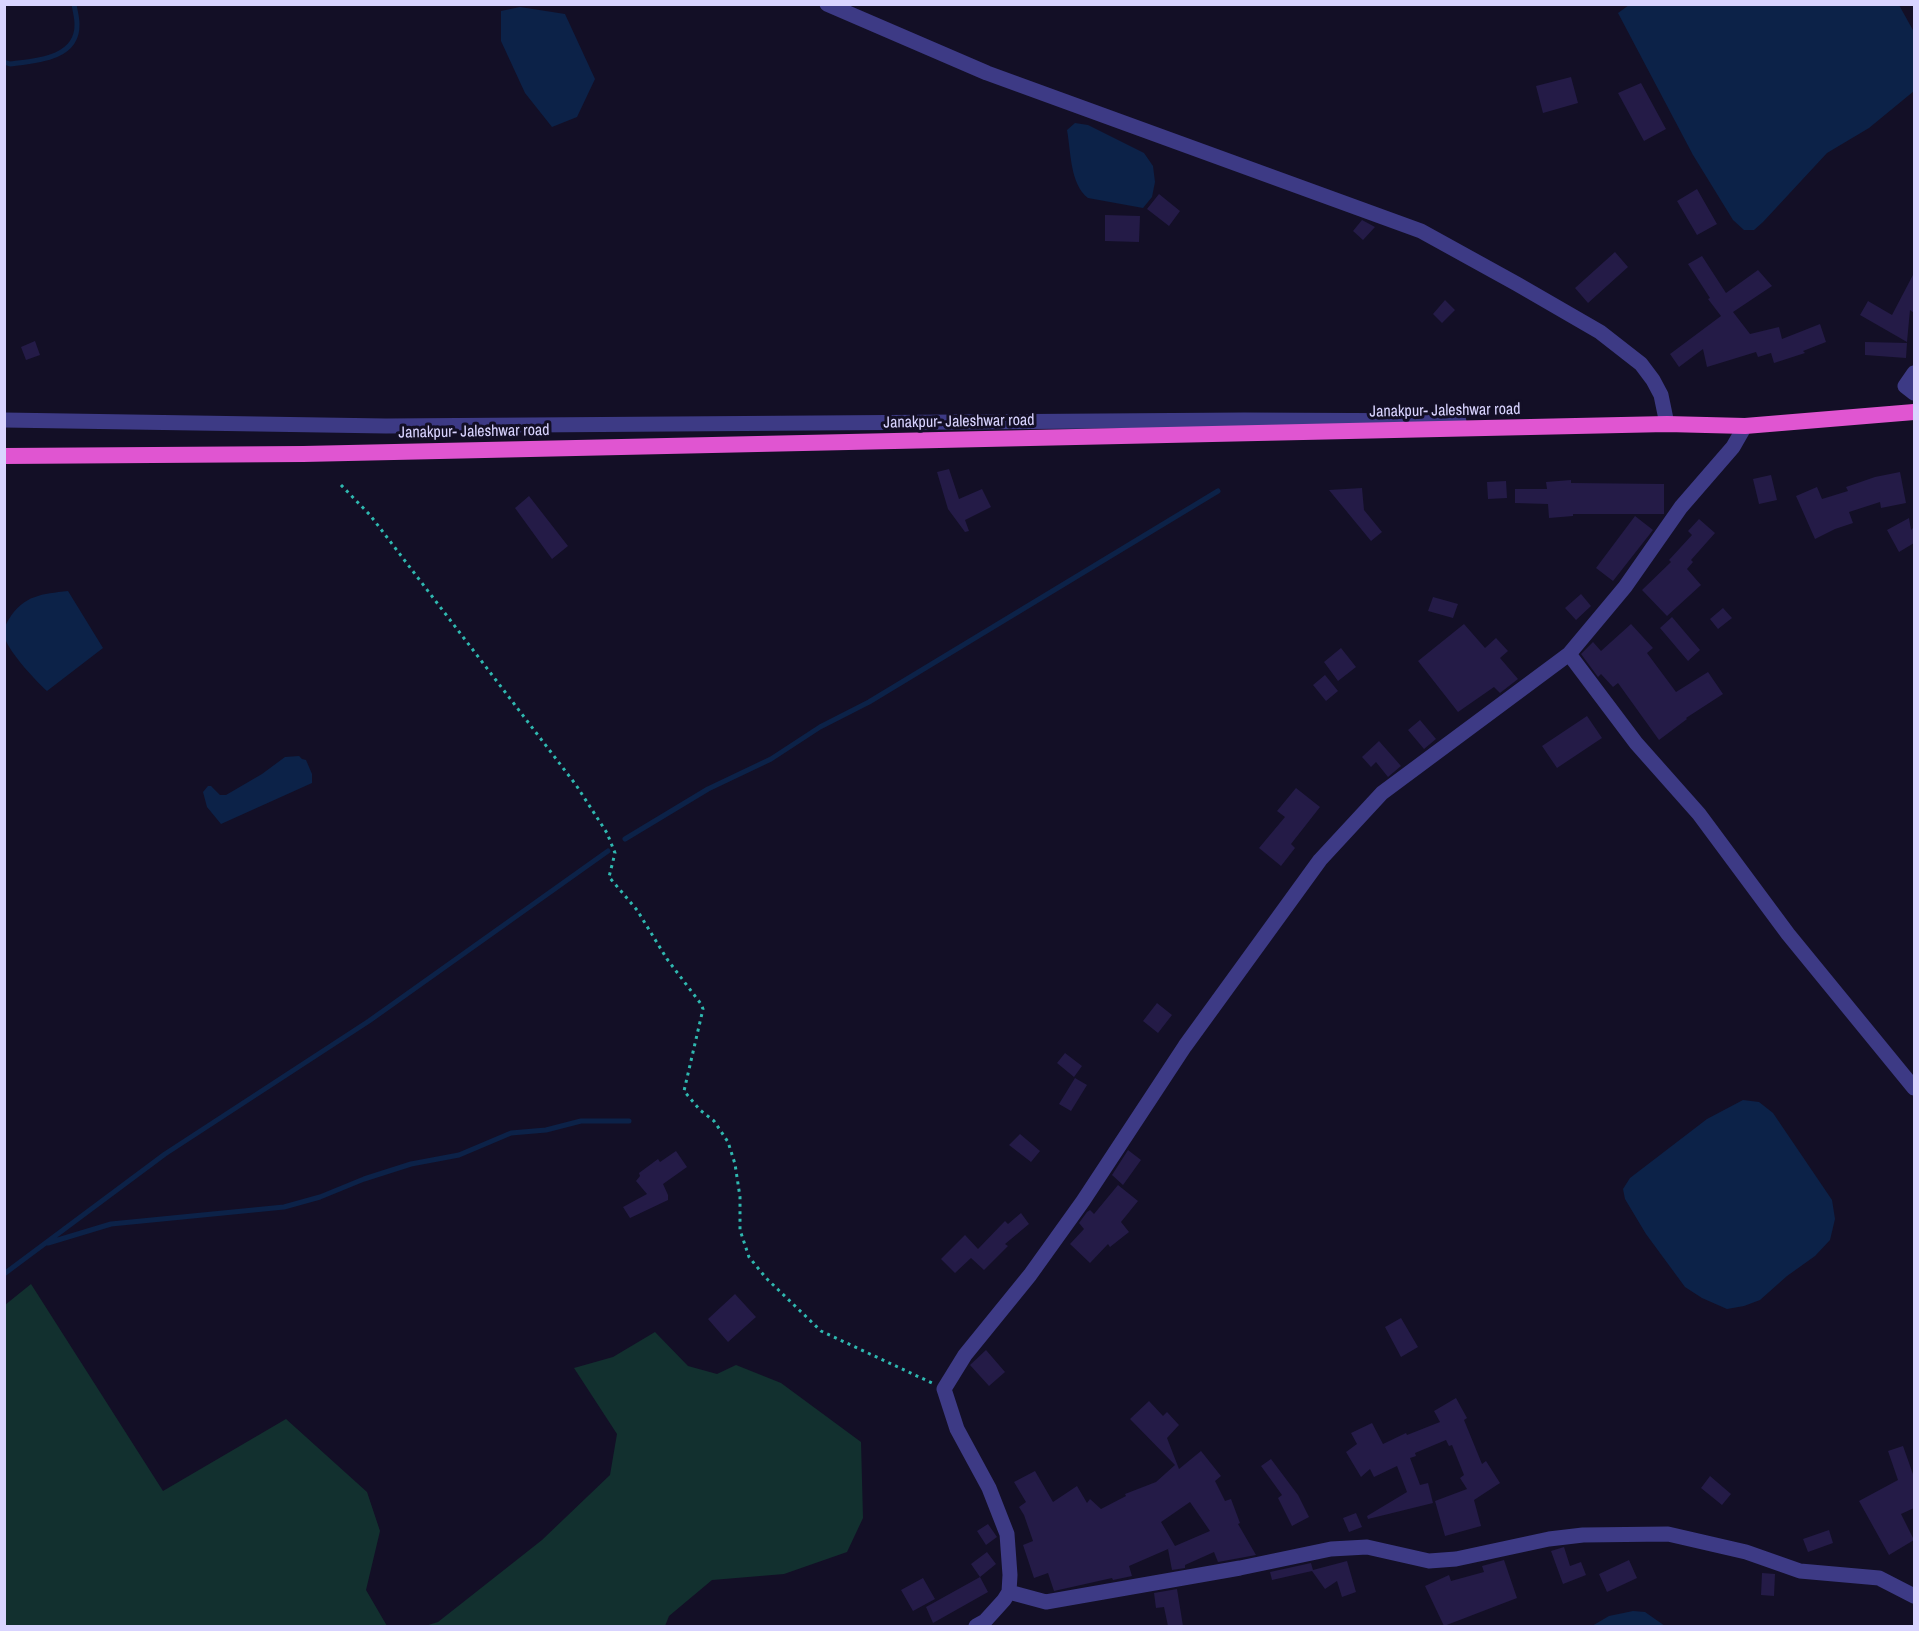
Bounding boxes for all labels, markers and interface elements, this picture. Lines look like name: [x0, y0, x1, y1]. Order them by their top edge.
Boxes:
street label: Janakpur- Jaleshwar road: [1369, 400, 1521, 422]
street label: Janakpur- Jaleshwar road: [883, 411, 1035, 433]
street label: Janakpur- Jaleshwar road: [398, 421, 550, 443]

